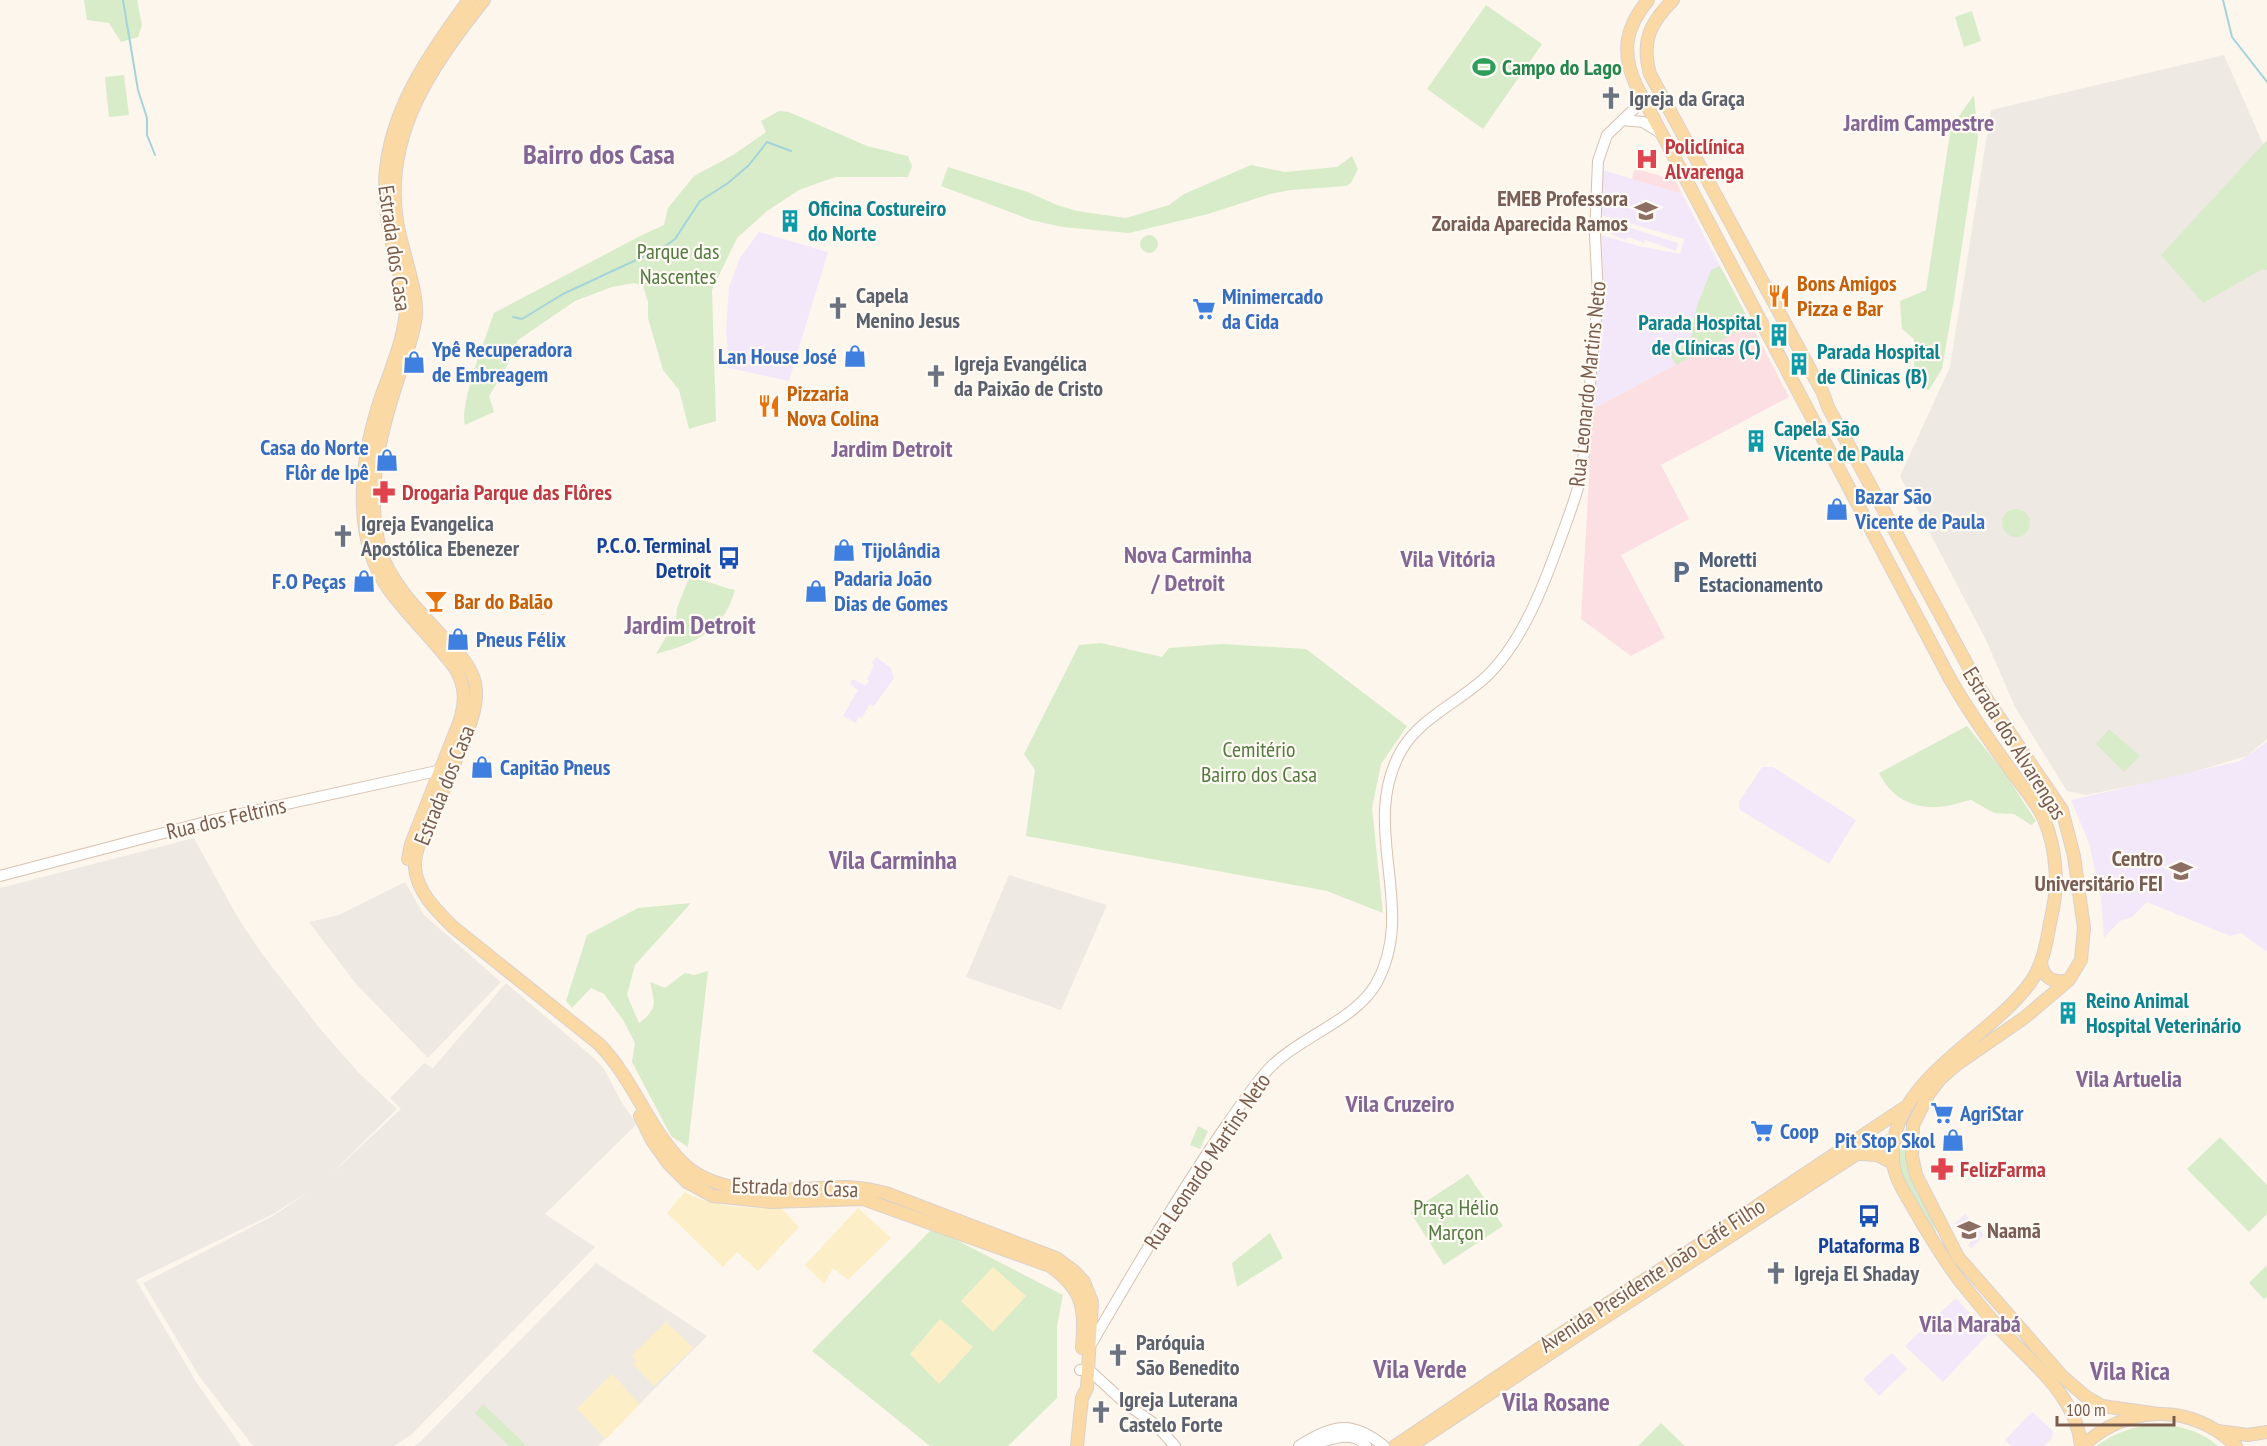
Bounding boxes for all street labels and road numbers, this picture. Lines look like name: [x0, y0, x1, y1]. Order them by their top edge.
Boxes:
street label: Estrada dos Casa: [372, 183, 418, 313]
street label: Rua Leonardo Martins Neto: [1562, 280, 1612, 488]
street label: Estrada dos Alvarengas: [1957, 662, 2073, 824]
street label: Estrada dos Casa: [407, 721, 481, 849]
street label: Rua dos Feltrins: [163, 791, 289, 845]
street label: Rua Leonardo Martins Neto: [1138, 1068, 1276, 1254]
street label: Estrada dos Casa: [731, 1171, 859, 1203]
street label: Avenida Presidente João Café Filho: [1534, 1192, 1770, 1358]

